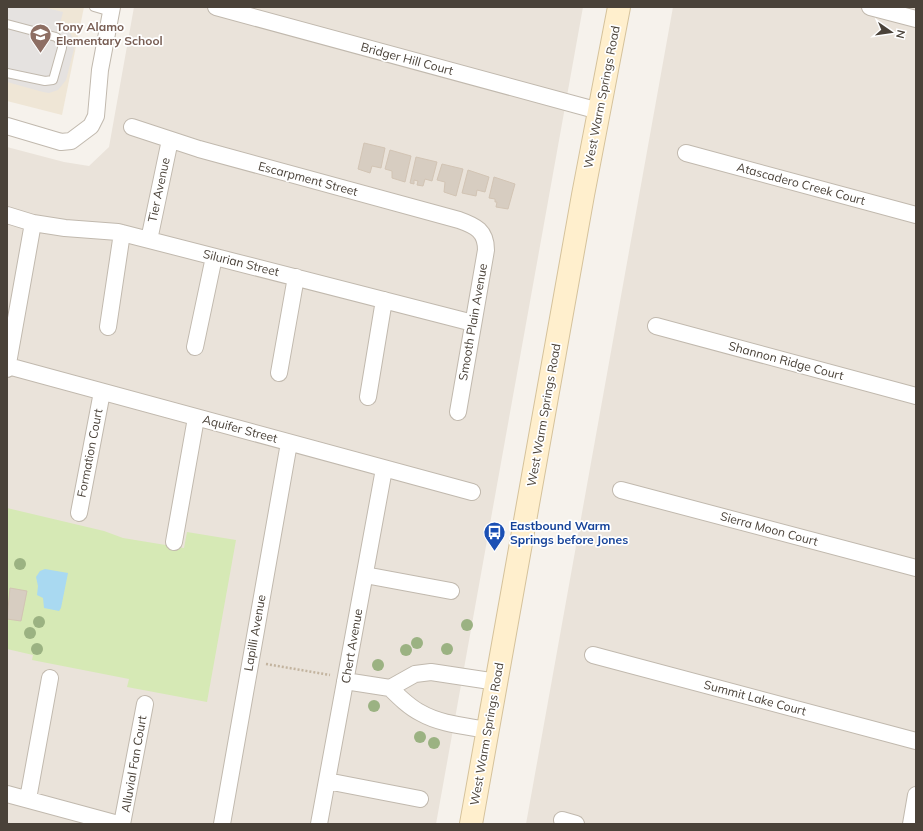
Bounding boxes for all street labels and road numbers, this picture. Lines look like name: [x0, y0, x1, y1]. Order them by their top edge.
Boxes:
street label: West Warm Springs Road: [580, 24, 623, 169]
street label: Bridger Hill Court: [359, 39, 455, 78]
street label: Tier Avenue: [144, 156, 173, 224]
street label: Escarpment Street: [257, 158, 359, 199]
street label: Atascadero Creek Court: [735, 159, 867, 208]
street label: Silurian Street: [202, 246, 281, 279]
street label: Smooth Plain Avenue: [455, 262, 490, 382]
street label: Shannon Ridge Court: [727, 338, 845, 383]
street label: West Warm Springs Road: [524, 342, 563, 488]
street label: Formation Court: [74, 407, 105, 499]
street label: Aquifer Street: [201, 411, 279, 446]
street label: Sierra Moon Court: [719, 508, 820, 549]
street label: Lapilli Avenue: [240, 594, 269, 672]
street label: Chert Avenue: [338, 607, 365, 684]
street label: West Warm Springs Road: [467, 661, 506, 807]
street label: Summit Lake Court: [702, 677, 808, 718]
street label: Alluvial Fan Court: [118, 714, 149, 814]

